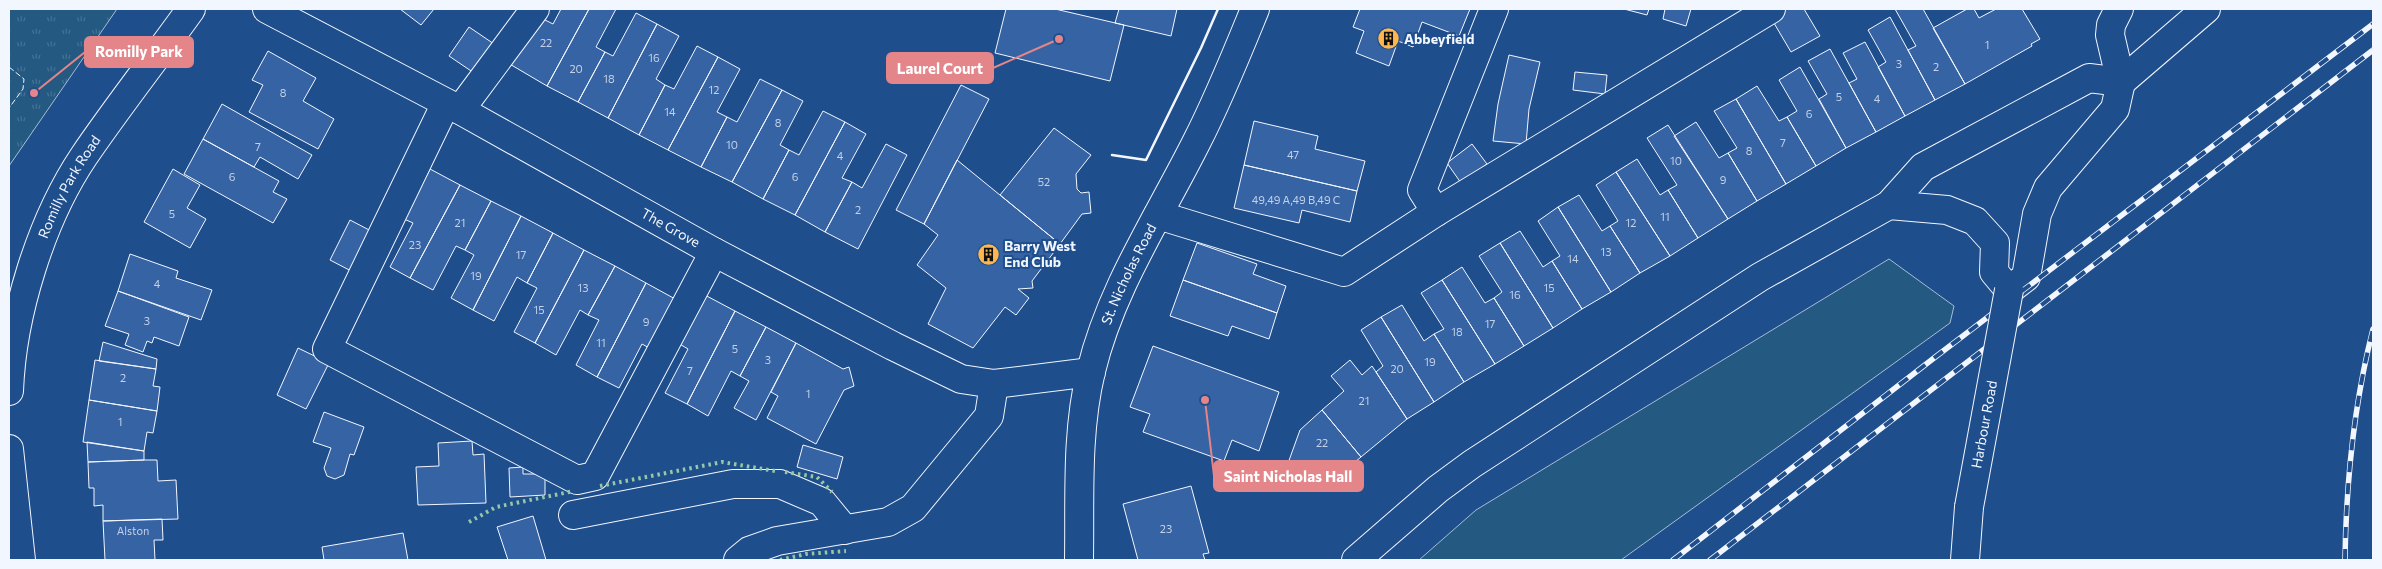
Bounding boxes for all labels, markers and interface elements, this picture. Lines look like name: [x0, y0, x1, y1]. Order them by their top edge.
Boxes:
building icon: Abbeyfield: [1376, 27, 1400, 51]
place label: Abbeyfield: [1404, 30, 1474, 47]
house number: 22: [540, 36, 552, 49]
callout: Romilly Park: [85, 37, 193, 67]
house number: 1: [1985, 38, 1989, 51]
text: Romilly Park: [95, 42, 183, 60]
house number: 16: [648, 51, 660, 64]
callout: Laurel Court: [887, 53, 993, 83]
house number: 3: [1896, 57, 1902, 70]
text: Laurel Court: [897, 59, 983, 77]
house number: 2: [1933, 60, 1939, 73]
house number: 20: [569, 62, 583, 75]
house number: 18: [603, 72, 615, 85]
house number: 12: [709, 83, 719, 96]
house number: 8: [280, 86, 287, 99]
house number: 5: [1836, 90, 1842, 103]
house number: 4: [1874, 92, 1881, 105]
house number: 14: [664, 105, 676, 118]
house number: 6: [1806, 107, 1813, 120]
house number: 8: [775, 116, 782, 129]
street label: Romilly Park Road: [34, 132, 104, 241]
house number: 7: [1780, 136, 1786, 149]
house number: 10: [726, 138, 738, 151]
house number: 7: [255, 140, 261, 153]
house number: 8: [1746, 144, 1753, 157]
house number: 47: [1287, 148, 1299, 161]
house number: 4: [837, 149, 844, 162]
house number: 10: [1670, 154, 1682, 167]
house number: 6: [229, 170, 236, 183]
house number: 6: [792, 170, 799, 183]
house number: 9: [1720, 173, 1727, 186]
house number: 52: [1038, 175, 1050, 188]
house number: 49,49 A,49 B,49 C: [1252, 193, 1340, 206]
house number: 2: [855, 203, 861, 216]
street label: The Grove: [638, 204, 703, 251]
house number: 5: [169, 207, 175, 220]
house number: 11: [1660, 210, 1670, 223]
house number: 21: [455, 216, 465, 229]
house number: 12: [1626, 216, 1636, 229]
street label: St. Nicholas Road: [1097, 220, 1159, 327]
place label: Barry West End Club: [1004, 237, 1076, 270]
house number: 23: [409, 238, 421, 251]
building icon: Barry West End Club: [976, 242, 1000, 266]
house number: 13: [1601, 245, 1611, 258]
house number: 17: [516, 248, 526, 261]
house number: 14: [1567, 252, 1579, 265]
house number: 19: [470, 269, 482, 282]
house number: 4: [154, 277, 161, 290]
house number: 13: [578, 281, 588, 294]
house number: 15: [1543, 281, 1555, 294]
house number: 16: [1509, 288, 1521, 301]
house number: 15: [533, 303, 545, 316]
house number: 3: [144, 314, 150, 327]
house number: 9: [643, 315, 650, 328]
house number: 17: [1485, 317, 1495, 330]
house number: 18: [1451, 325, 1463, 338]
house number: 11: [596, 336, 606, 349]
house number: 5: [732, 342, 738, 355]
house number: 3: [765, 353, 771, 366]
house number: 19: [1424, 355, 1436, 368]
house number: 20: [1390, 362, 1404, 375]
house number: 7: [687, 364, 693, 377]
house number: 2: [120, 371, 126, 384]
street label: Harbour Road: [1967, 379, 2000, 470]
house number: 1: [806, 387, 810, 400]
house number: 21: [1359, 394, 1369, 407]
house number: 1: [118, 415, 122, 428]
house number: 22: [1316, 436, 1328, 449]
callout: Saint Nicholas Hall: [1214, 461, 1363, 491]
text: Saint Nicholas Hall: [1224, 467, 1352, 485]
house number: 23: [1160, 522, 1172, 535]
house number: Alston: [117, 524, 149, 537]

